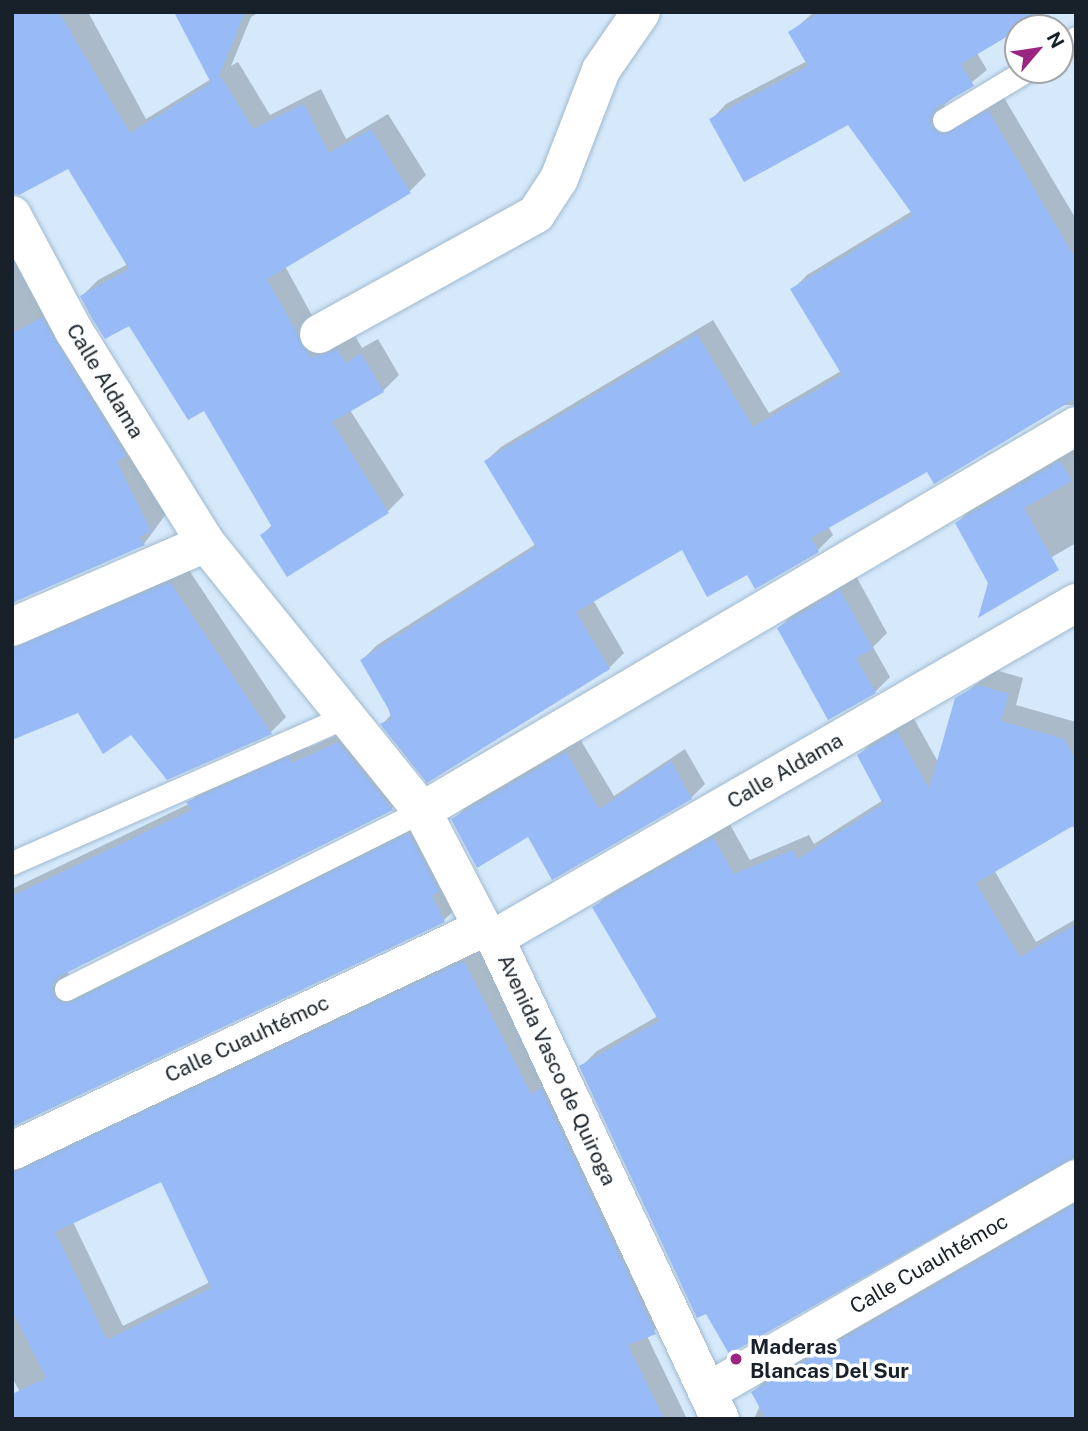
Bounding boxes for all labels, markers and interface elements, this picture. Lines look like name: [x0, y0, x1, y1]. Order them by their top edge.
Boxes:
north arrow: [1004, 14, 1074, 84]
text: N: [1042, 28, 1069, 52]
street label: Calle Aldama: [61, 319, 149, 443]
street label: Calle Aldama: [723, 728, 847, 814]
street label: Avenida Vasco de Quiroga: [492, 950, 622, 1190]
street label: Calle Cuauhtémoc: [161, 990, 333, 1088]
street label: Calle Cuauhtémoc: [845, 1209, 1013, 1319]
place label: Maderas Blancas Del Sur: [750, 1334, 909, 1384]
marker: Maderas Blancas Del Sur: [728, 1351, 744, 1367]

